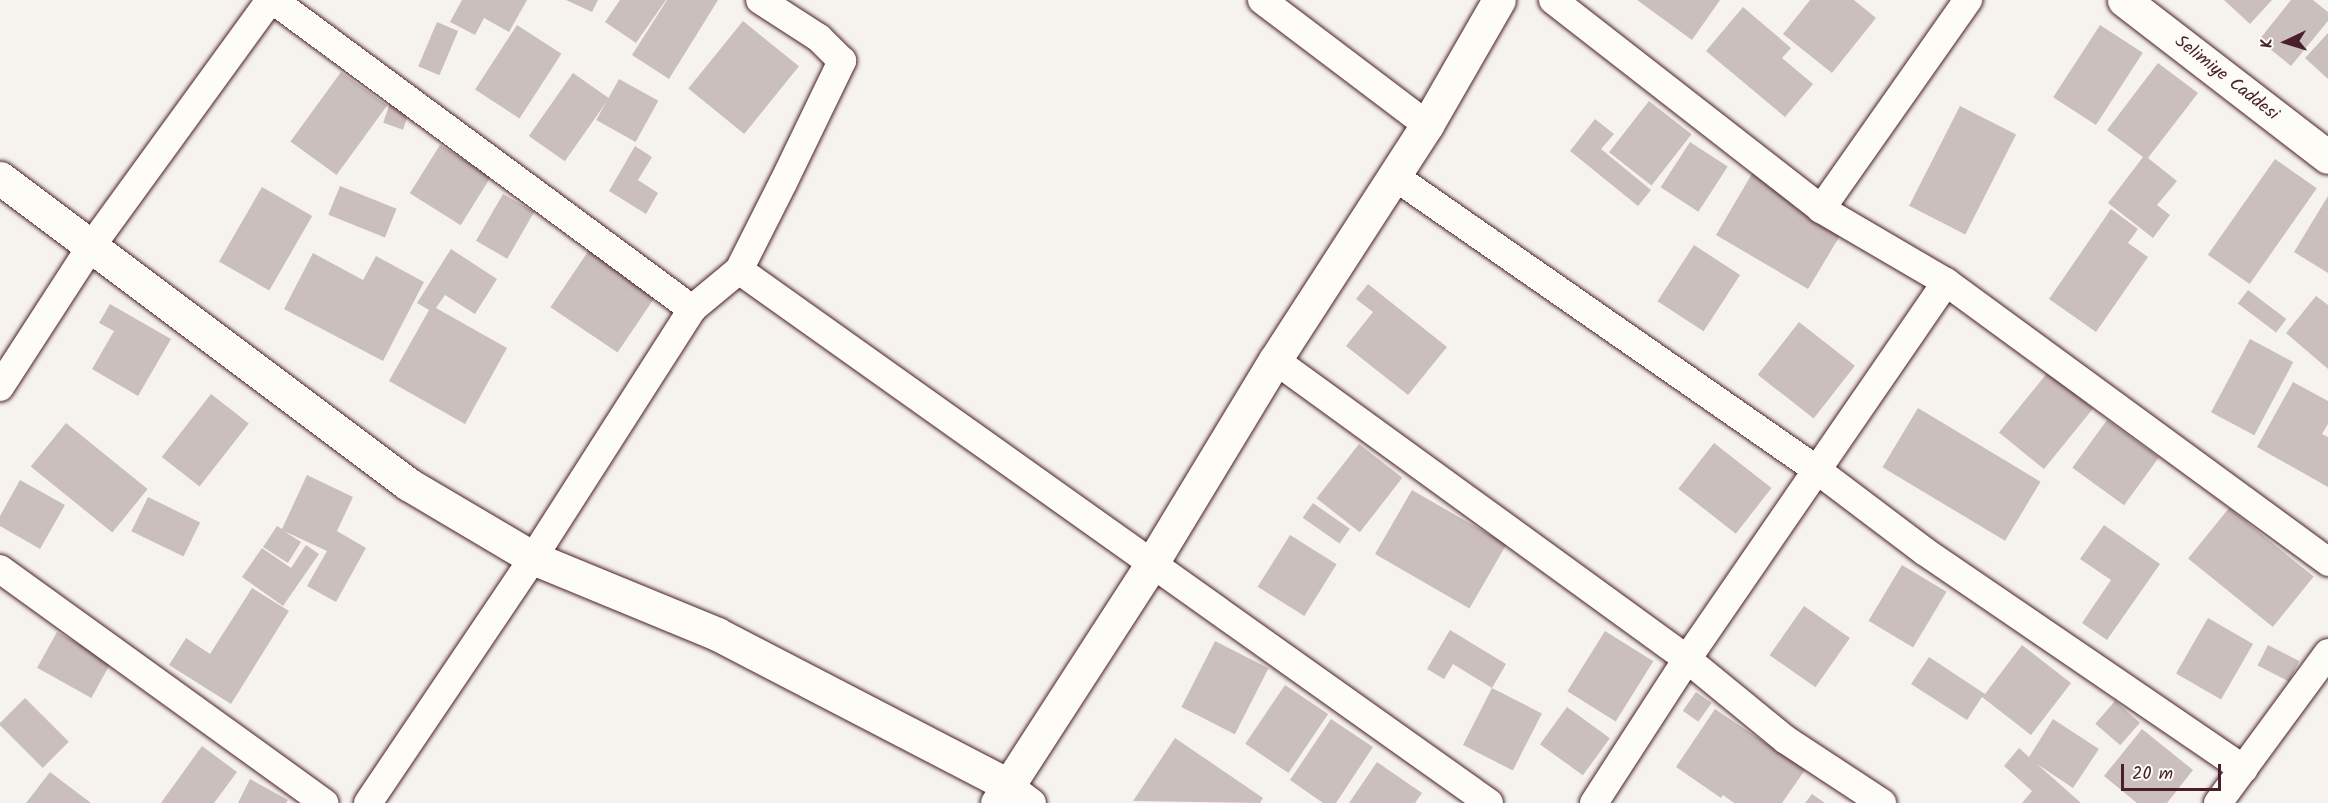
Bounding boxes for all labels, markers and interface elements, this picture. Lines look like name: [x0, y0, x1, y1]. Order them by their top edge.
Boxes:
north arrow: [2256, 12, 2316, 72]
street label: Selimiye Caddesi: [2170, 32, 2282, 126]
text: K: [2255, 38, 2280, 49]
scale bar: [2124, 752, 2224, 790]
text: 20 m: [2132, 760, 2173, 789]

